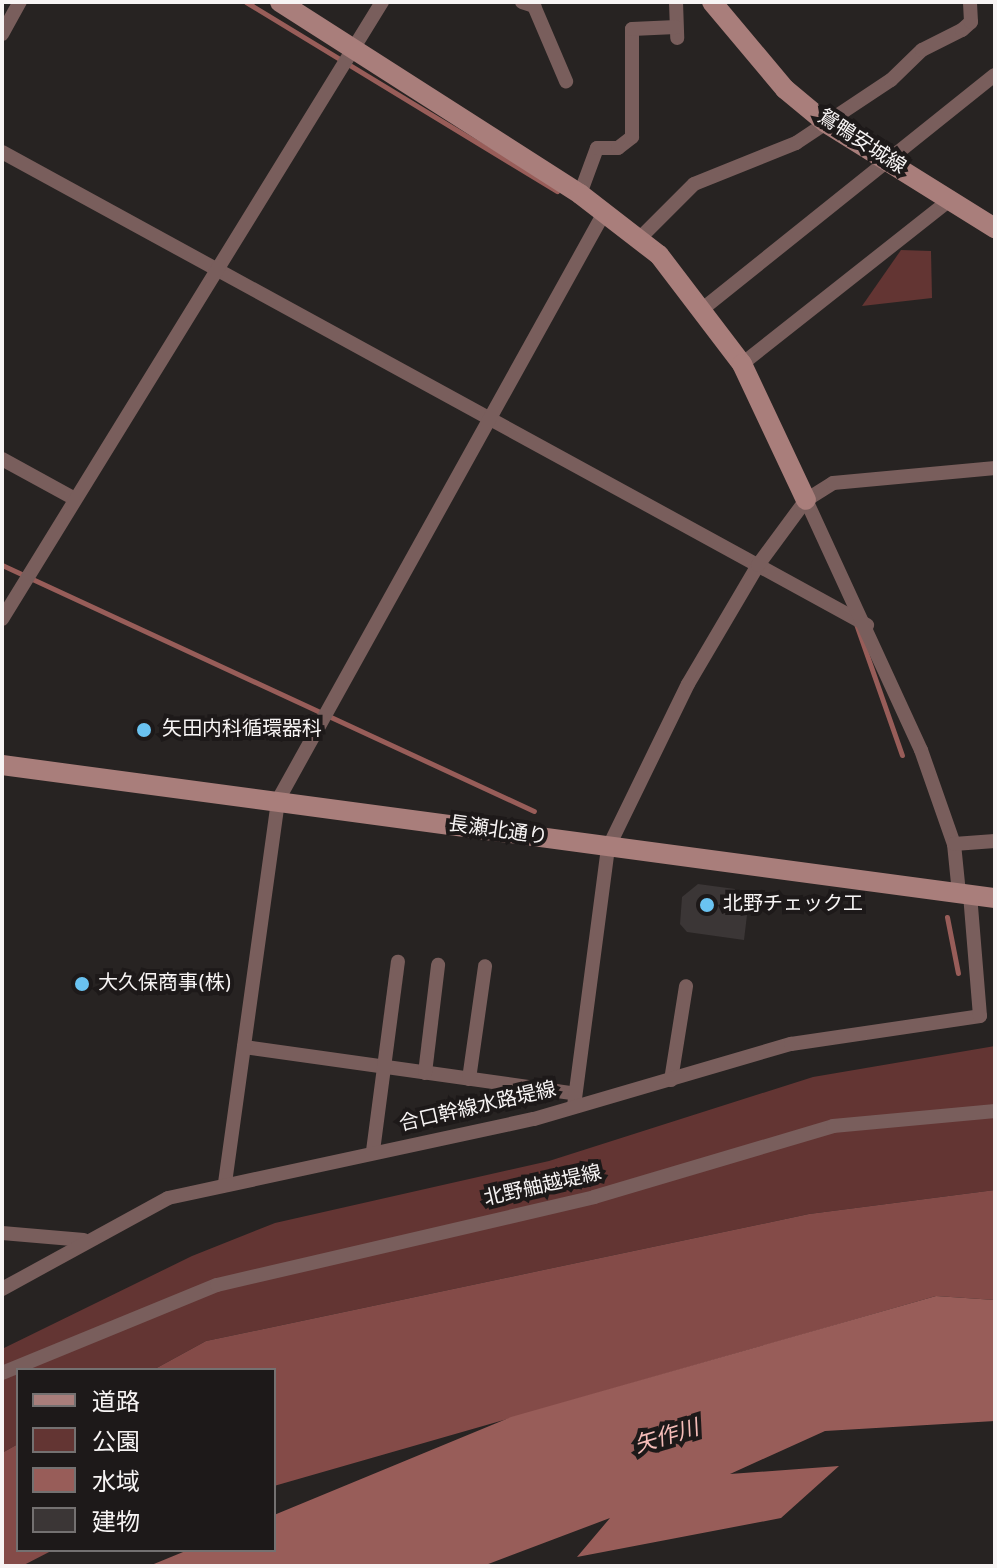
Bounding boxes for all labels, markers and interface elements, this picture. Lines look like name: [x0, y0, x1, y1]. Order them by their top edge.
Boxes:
street label: 鴛鴨安城線: [813, 106, 909, 180]
place label: 矢田内科循環器科: [162, 718, 322, 742]
marker: 矢田内科循環器科: [133, 719, 155, 741]
street label: 長瀬北通り: [447, 813, 549, 851]
place label: 北野チェック工: [723, 893, 863, 917]
marker: 北野チェック工: [698, 896, 716, 914]
place label: 大久保商事(株): [98, 972, 232, 996]
marker: 大久保商事(株): [73, 975, 91, 993]
street label: 合口幹線水路堤線: [397, 1078, 559, 1138]
street label: 北野舳越堤線: [482, 1162, 604, 1212]
legend: [16, 1368, 276, 1552]
text: 道路: [92, 1389, 140, 1419]
water label: 矢作川: [632, 1416, 702, 1460]
text: 公園: [92, 1429, 140, 1459]
text: 水域: [92, 1469, 140, 1499]
text: 建物: [92, 1509, 140, 1539]

